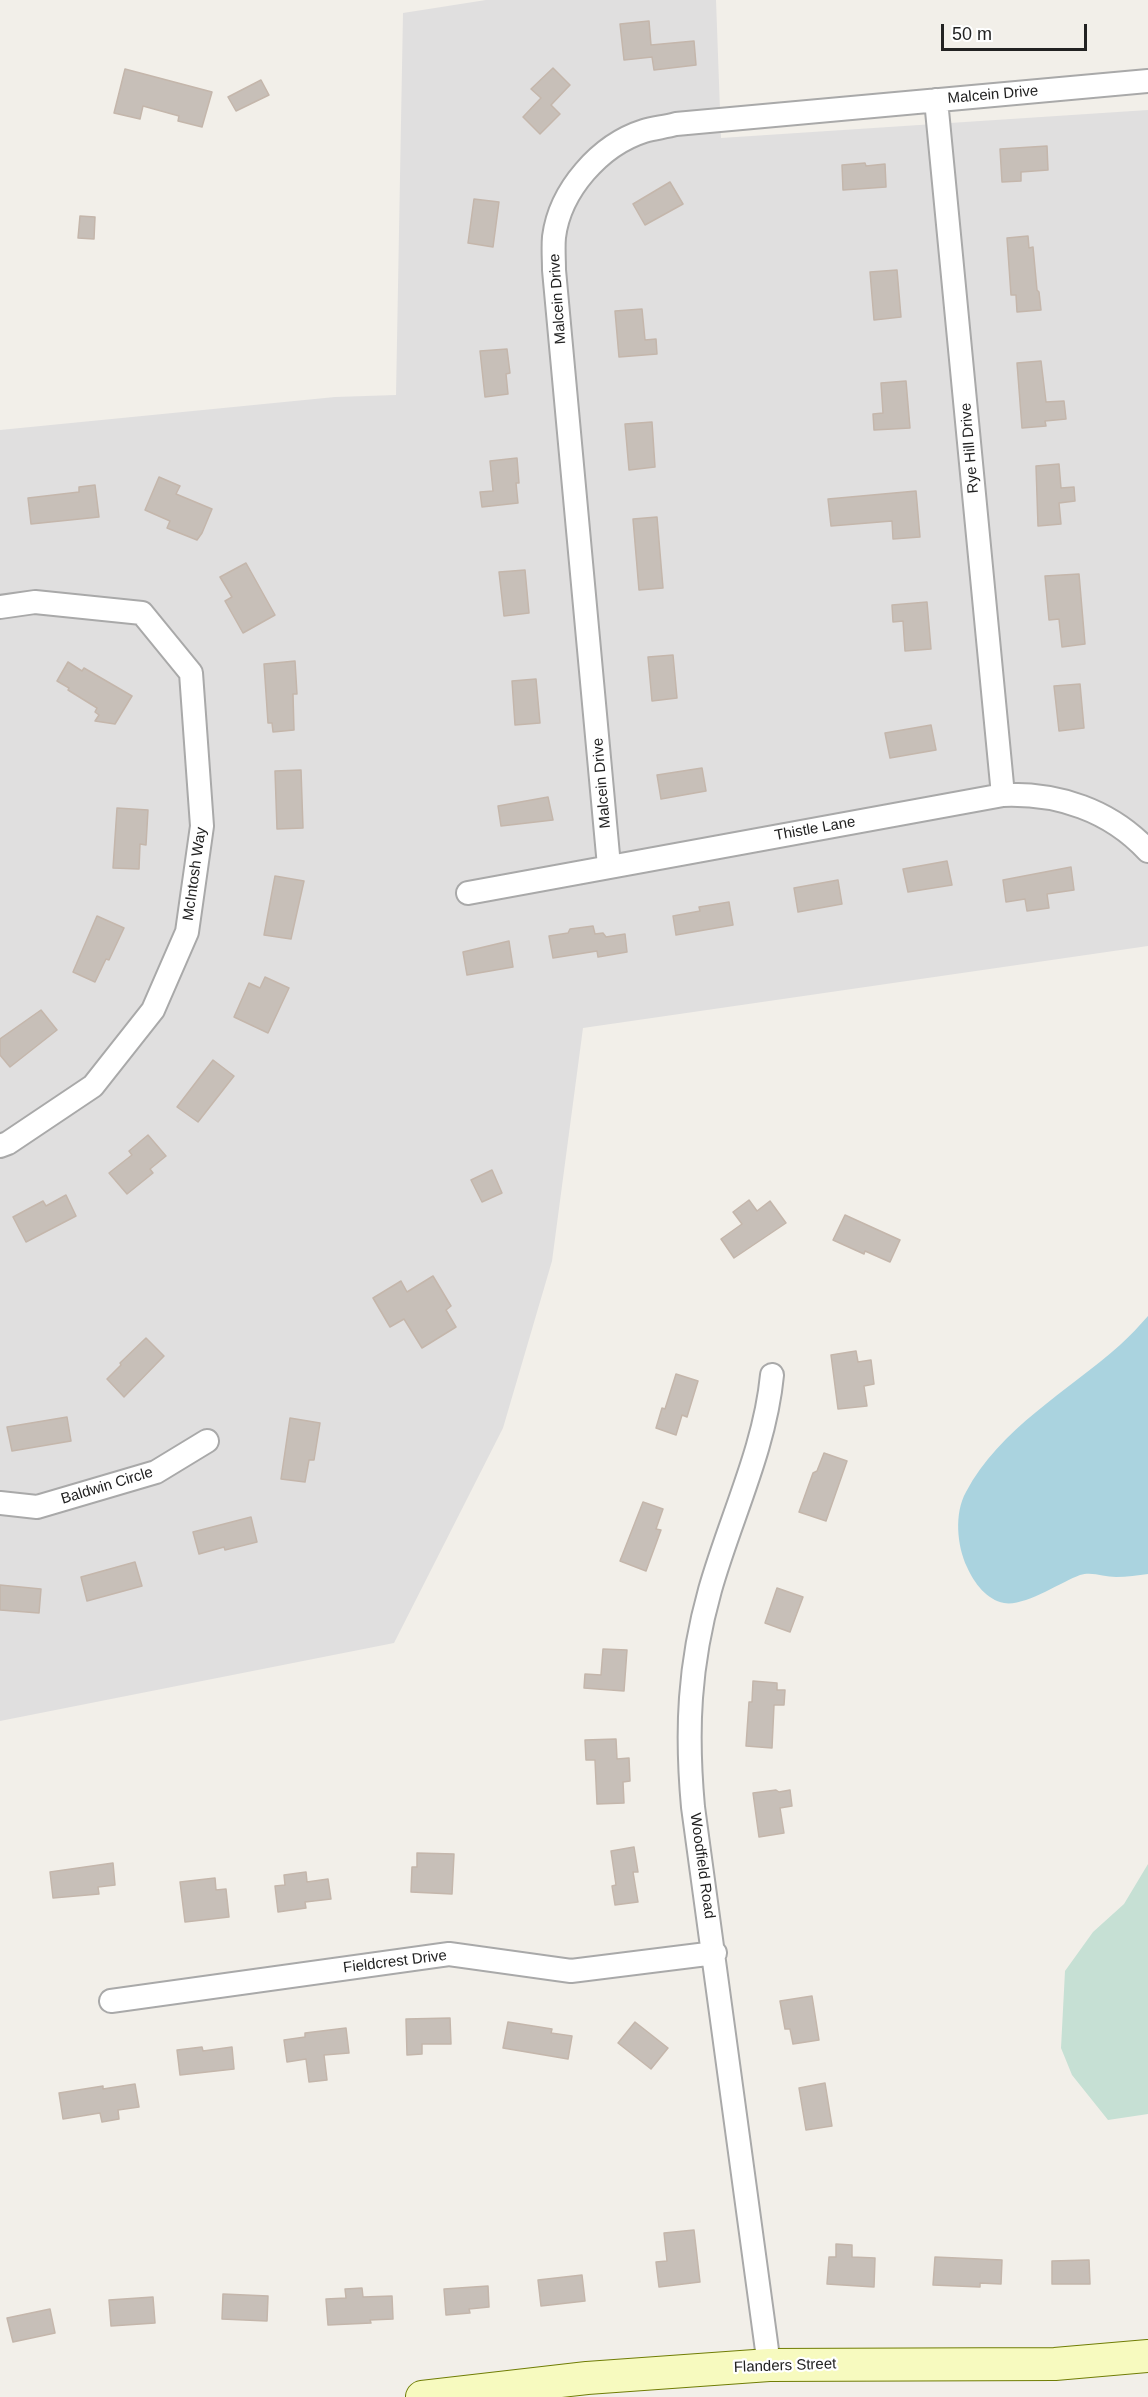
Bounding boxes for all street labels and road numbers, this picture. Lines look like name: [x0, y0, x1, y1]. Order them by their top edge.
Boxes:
street label: Malcein Drive: [947, 82, 1039, 108]
street label: Malcein Drive: [546, 253, 570, 345]
street label: Rye Hill Drive: [957, 402, 983, 494]
street label: Malcein Drive: [589, 737, 615, 829]
street label: Thistle Lane: [773, 813, 857, 845]
street label: McIntosh Way: [180, 826, 210, 922]
street label: Baldwin Circle: [59, 1464, 155, 1508]
street label: Woodfield Road: [686, 1812, 718, 1920]
street label: Fieldcrest Drive: [342, 1947, 448, 1977]
street label: Flanders Street: [733, 2355, 837, 2377]

